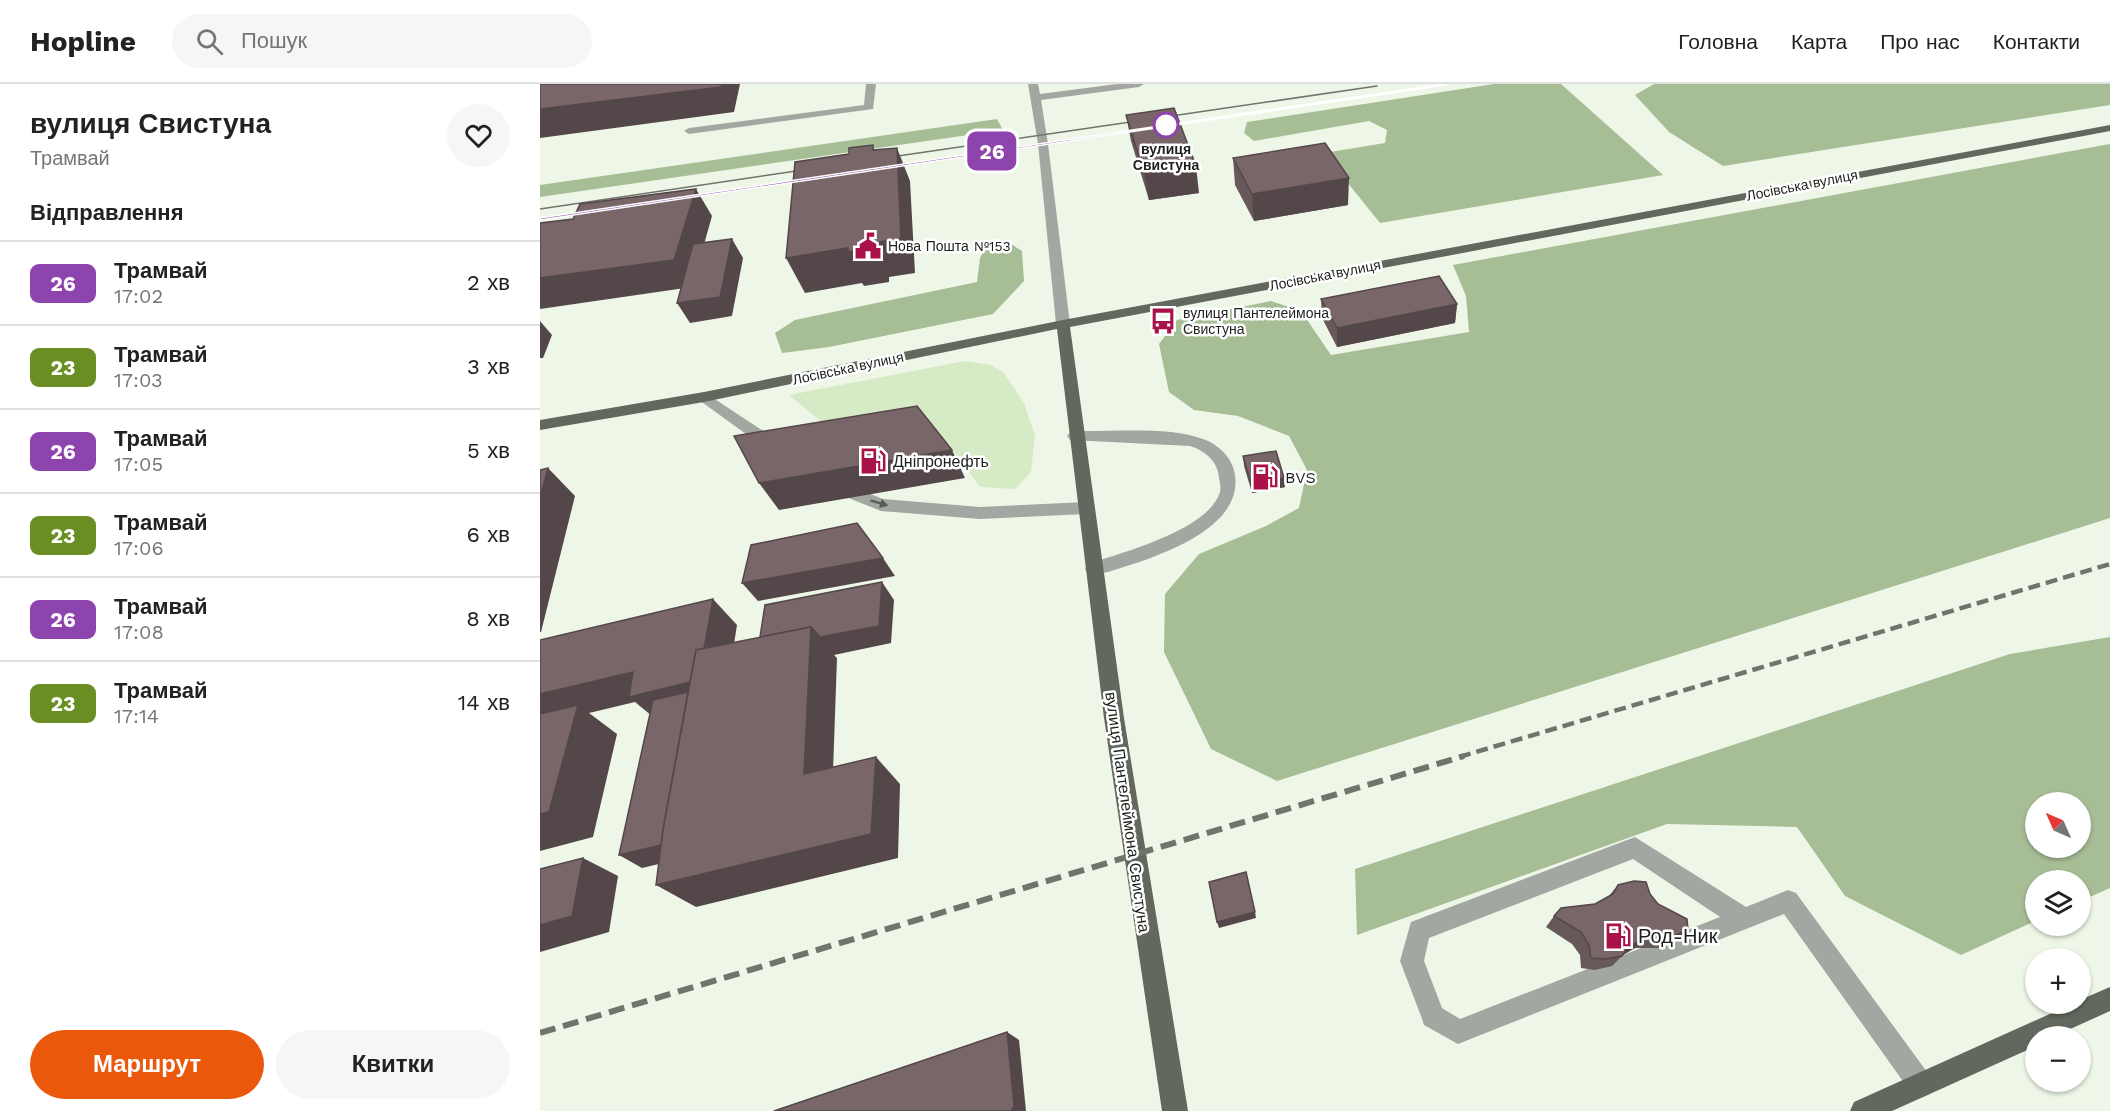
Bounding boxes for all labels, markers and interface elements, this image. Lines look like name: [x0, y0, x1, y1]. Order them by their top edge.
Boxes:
search box: [172, 14, 592, 68]
text: Hopline: [30, 25, 136, 58]
icon: search: [193, 25, 226, 58]
text: Пошук: [241, 28, 307, 53]
text: Головна: [1678, 29, 1758, 54]
text: Карта: [1791, 29, 1847, 54]
text: Про нас: [1880, 29, 1960, 54]
text: Контакти: [1993, 29, 2080, 54]
button: heart: [447, 104, 510, 167]
text: вулиця Свистуна: [30, 107, 271, 140]
marker: вулиця Свистуна: [1153, 112, 1179, 138]
line badge: 26: [965, 132, 1019, 170]
text: 26: [979, 139, 1005, 164]
place label: вулиця Свистуна: [1133, 141, 1199, 173]
text: Трамвай: [30, 146, 110, 170]
street label: Лосівська вулиця: [1745, 166, 1859, 204]
text: Відправлення: [30, 200, 184, 225]
public building icon: Нова Пошта №153: [853, 231, 883, 261]
place label: Нова Пошта №153: [888, 238, 1011, 254]
street label: Лосівська вулиця: [1268, 256, 1382, 294]
text: Трамвай: [114, 258, 208, 283]
text: 2 хв: [467, 270, 510, 295]
text: 26: [50, 271, 76, 296]
text: 17:02: [114, 284, 163, 308]
place label: вулиця Пантелеймона Свистуна: [1183, 305, 1329, 337]
bus stop icon: вулиця Пантелеймона Свистуна: [1148, 306, 1178, 336]
text: Трамвай: [114, 342, 208, 367]
street label: Лосівська вулиця: [791, 348, 905, 388]
text: 3 хв: [467, 354, 510, 379]
text: 23: [51, 355, 75, 380]
text: 17:03: [114, 368, 163, 392]
text: Трамвай: [114, 426, 208, 451]
text: 5 хв: [467, 438, 510, 463]
text: 26: [50, 439, 76, 464]
fuel station icon: Дніпронефть: [858, 446, 888, 476]
text: 17:05: [114, 452, 163, 476]
place label: Дніпронефть: [893, 452, 989, 471]
fuel station icon: BVS: [1250, 462, 1280, 492]
place label: BVS: [1285, 468, 1316, 487]
one-way arrow: [870, 499, 888, 508]
text: Трамвай: [114, 510, 208, 535]
text: 6 хв: [466, 522, 510, 547]
text: 23: [51, 523, 75, 548]
text: 17:06: [114, 536, 164, 560]
text: Трамвай: [114, 594, 208, 619]
text: 8 хв: [466, 606, 510, 631]
text: 26: [50, 607, 76, 632]
text: 17:08: [114, 620, 164, 644]
text: Трамвай: [114, 678, 208, 703]
text: 14 хв: [458, 690, 510, 715]
text: 23: [51, 691, 75, 716]
street label: вулиця Пантелеймона Свистуна: [1101, 691, 1154, 934]
text: 17:14: [114, 704, 159, 728]
north arrow: [2025, 792, 2091, 858]
map controls: [2025, 792, 2091, 1092]
button: layers: [2025, 870, 2091, 936]
fuel station icon: Род-Ник: [1603, 921, 1633, 951]
place label: Род-Ник: [1638, 924, 1718, 948]
button: +: [2025, 948, 2091, 1014]
button: −: [2025, 1026, 2091, 1092]
button: Маршрут: [30, 1030, 264, 1099]
button: Квитки: [276, 1030, 510, 1099]

